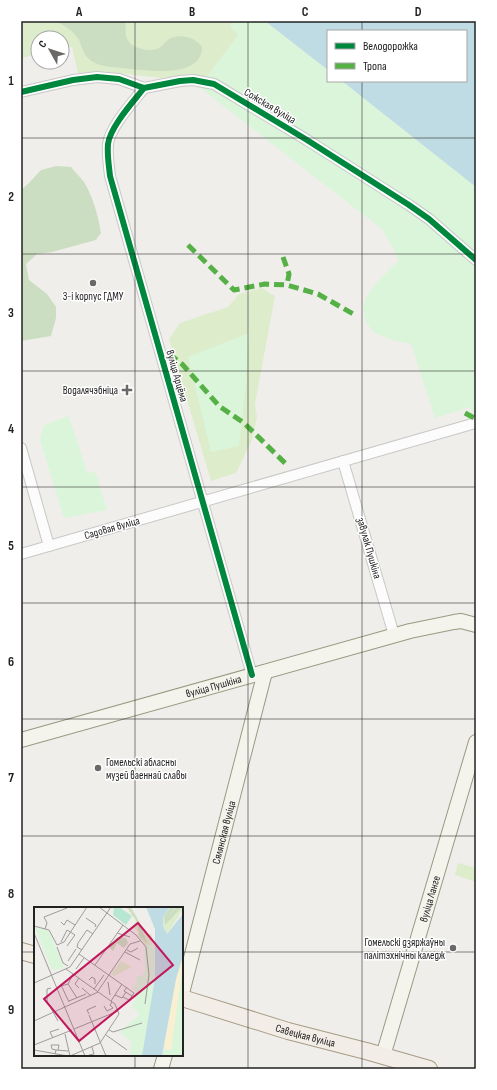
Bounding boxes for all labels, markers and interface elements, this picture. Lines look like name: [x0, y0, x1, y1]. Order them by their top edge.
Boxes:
text: A: [75, 4, 83, 20]
text: B: [189, 4, 195, 20]
text: C: [302, 4, 309, 20]
text: D: [415, 4, 422, 20]
north arrow: [30, 30, 70, 70]
legend: [327, 30, 467, 82]
text: С: [36, 37, 50, 50]
text: Велодорожка: [363, 39, 418, 54]
text: Тропа: [363, 59, 387, 74]
text: 1: [8, 73, 14, 89]
street label: Сожская вуліца: [242, 85, 298, 127]
text: 2: [8, 189, 14, 205]
marker: 3-і корпус ГДМУ: [88, 278, 98, 288]
place label: 3-і корпус ГДМУ: [63, 290, 124, 303]
text: 3: [8, 305, 14, 321]
street label: вуліца Арцёма: [163, 349, 191, 403]
place label: Водалячэбніца: [63, 384, 118, 397]
marker: Водалячэбніца: [121, 384, 133, 396]
text: 4: [8, 421, 14, 437]
street label: Садовая вуліца: [83, 514, 141, 542]
street label: завулак Пушкіна: [354, 516, 384, 580]
text: 5: [8, 538, 14, 554]
text: 6: [8, 654, 14, 670]
street label: вуліца Пушкіна: [184, 672, 243, 700]
place label: Гомельскі абласны музей ваеннай славы: [106, 756, 187, 782]
marker: Гомельскі абласны музей ваеннай славы: [93, 763, 103, 773]
text: 7: [8, 770, 14, 786]
street label: Сялянская вуліца: [209, 799, 238, 865]
street label: вуліца Ланге: [417, 874, 443, 923]
text: 8: [8, 886, 14, 902]
inset map: [34, 907, 183, 1056]
place label: Гомельскі дзяржаўны палітэхнічны каледж: [364, 936, 445, 962]
marker: Гомельскі дзяржаўны палітэхнічны каледж: [448, 943, 458, 953]
text: 9: [8, 1002, 14, 1018]
street label: Савецкая вуліца: [274, 1021, 337, 1049]

